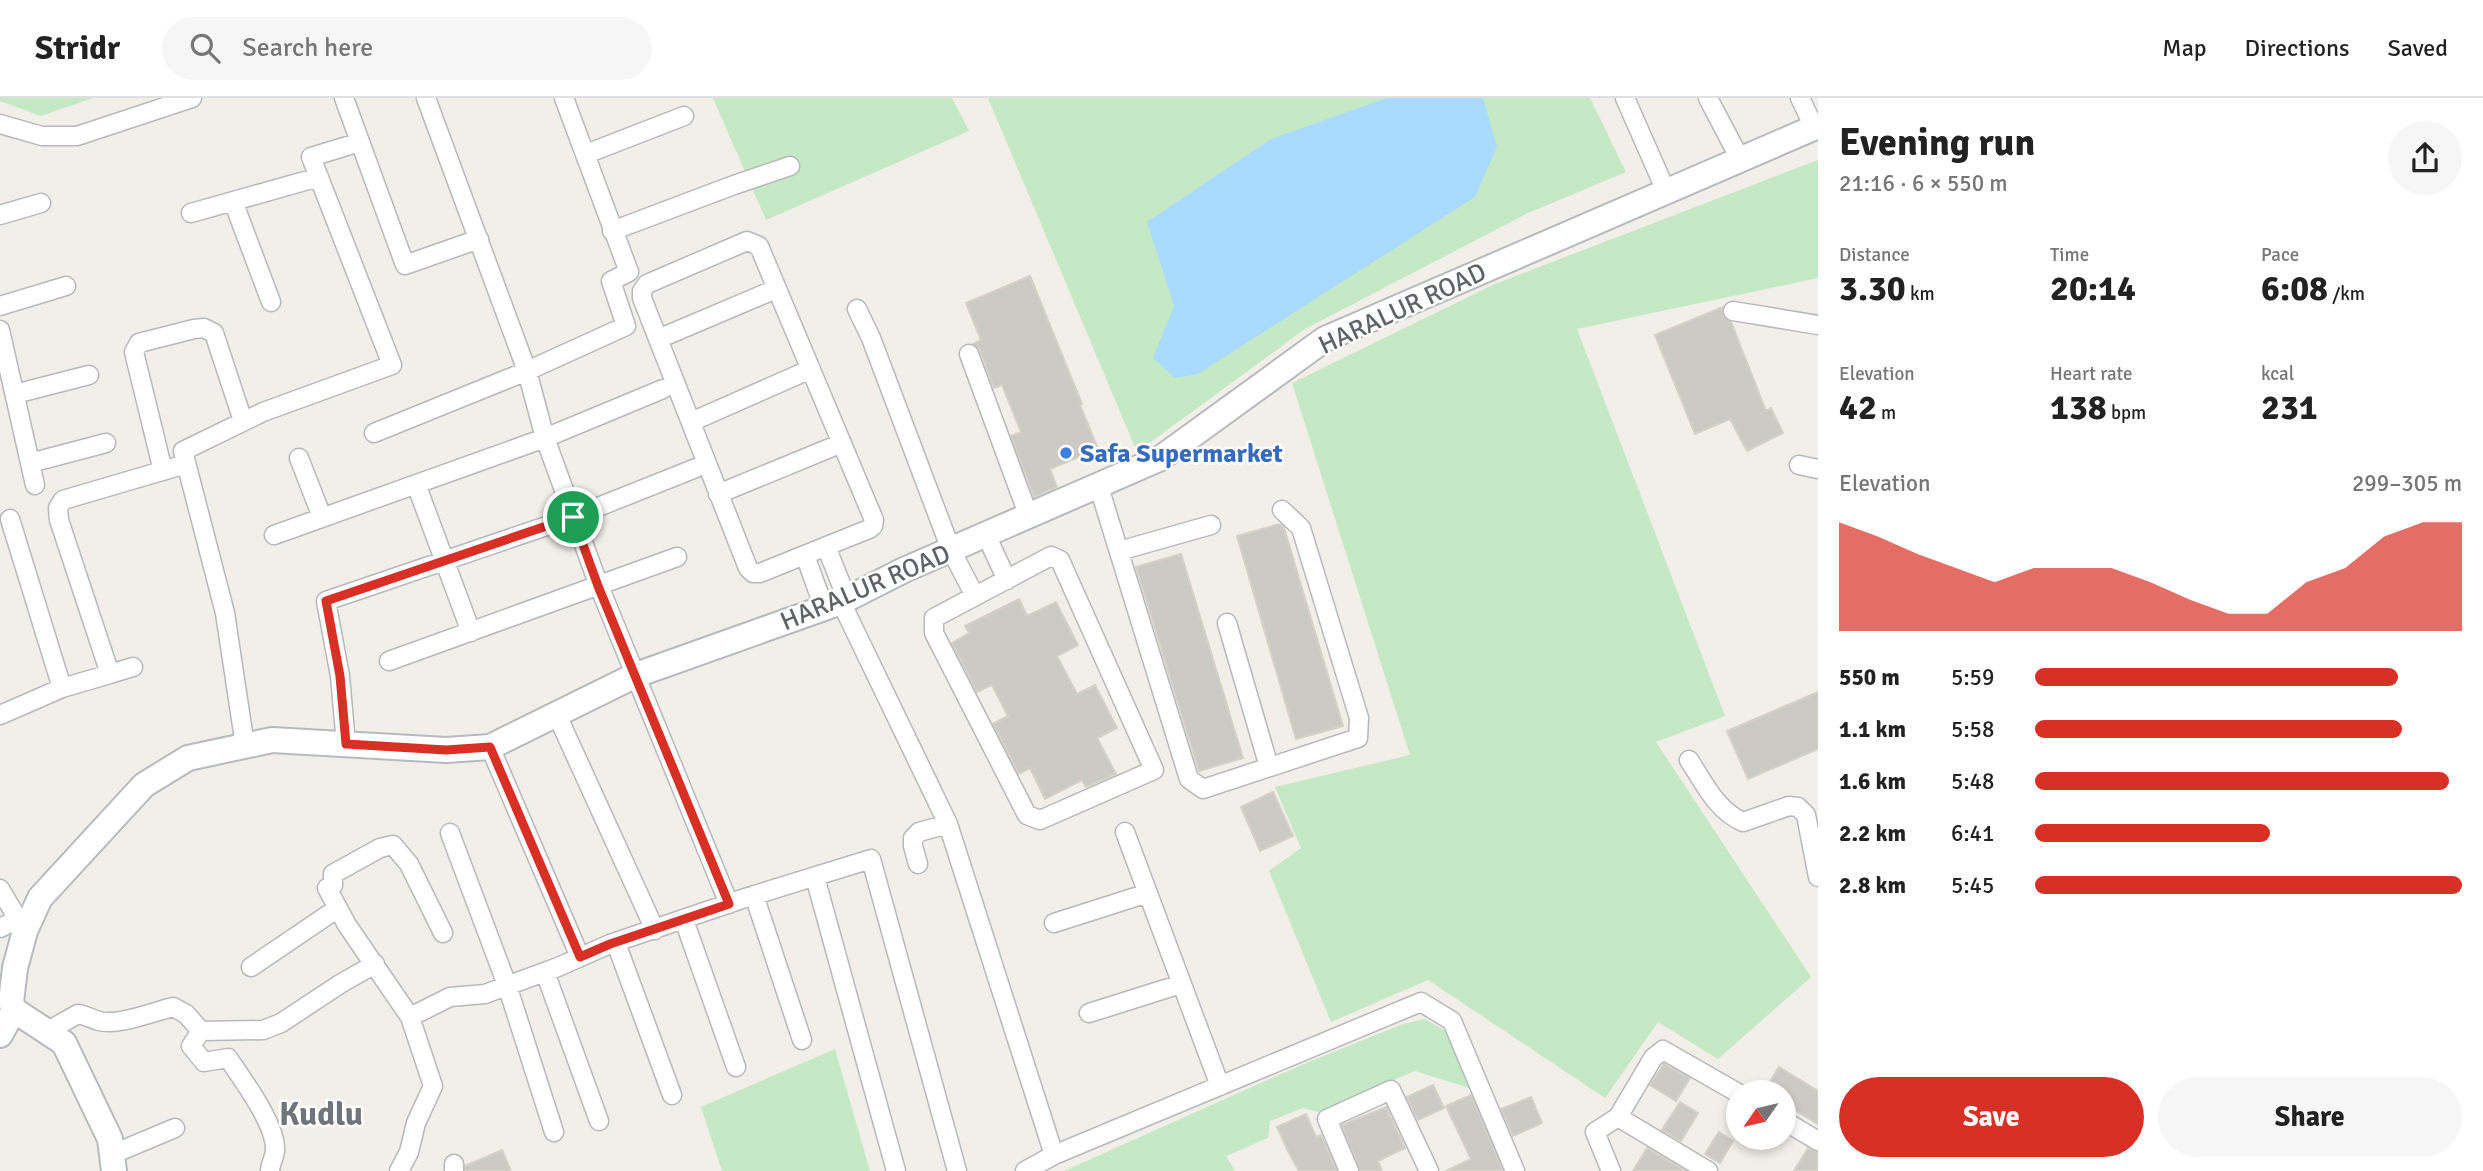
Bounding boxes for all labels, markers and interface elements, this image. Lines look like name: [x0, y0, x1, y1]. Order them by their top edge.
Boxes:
search box: [162, 17, 652, 80]
text: Stridr: [35, 28, 120, 69]
icon: search: [186, 29, 224, 67]
text: Search here: [242, 32, 373, 64]
text: Map: [2162, 33, 2207, 63]
text: Directions: [2245, 33, 2350, 63]
text: Saved: [2388, 33, 2448, 63]
text: Evening run: [1839, 119, 2035, 166]
button: share: [2388, 121, 2462, 195]
text: 21:16 · 6 × 550 m: [1839, 169, 2008, 198]
text: Distance: [1839, 243, 1910, 267]
text: Time: [2050, 243, 2089, 267]
text: Pace: [2261, 243, 2299, 267]
street label: HARALUR ROAD: [1314, 256, 1491, 362]
text: 3.30: [1839, 267, 1906, 310]
text: 20:14: [2050, 267, 2136, 310]
text: 6:08: [2261, 267, 2328, 310]
text: km: [1906, 282, 1935, 306]
text: /km: [2328, 282, 2365, 306]
text: Elevation: [1839, 362, 1915, 386]
text: Heart rate: [2050, 362, 2132, 386]
text: kcal: [2261, 362, 2294, 386]
text: 42: [1839, 386, 1877, 429]
text: 138: [2050, 386, 2107, 429]
text: 231: [2261, 386, 2318, 429]
text: m: [1877, 401, 1896, 425]
text: bpm: [2107, 401, 2146, 425]
place label: Safa Supermarket: [1080, 438, 1283, 470]
marker: Safa Supermarket: [1058, 445, 1074, 461]
text: Elevation: [1839, 469, 1931, 498]
text: 299–305 m: [2352, 469, 2462, 498]
pin: [543, 487, 603, 547]
icon: arrive: [554, 498, 592, 536]
street label: HARALUR ROAD: [776, 538, 955, 638]
text: 550 m: [1839, 663, 1900, 692]
text: 5:59: [1951, 663, 1994, 692]
text: 1.1 km: [1839, 715, 1906, 744]
text: 5:58: [1951, 715, 1994, 744]
text: 1.6 km: [1839, 767, 1906, 796]
text: 5:48: [1951, 767, 1994, 796]
text: 2.2 km: [1839, 819, 1906, 848]
text: 6:41: [1951, 819, 1994, 848]
text: 2.8 km: [1839, 871, 1906, 900]
text: 5:45: [1951, 871, 1994, 900]
button: Save: [1839, 1077, 2144, 1157]
button: Share: [2158, 1077, 2462, 1157]
north arrow: [1726, 1080, 1796, 1150]
map controls: [1726, 1080, 1796, 1150]
district label: Kudlu: [279, 1094, 363, 1135]

